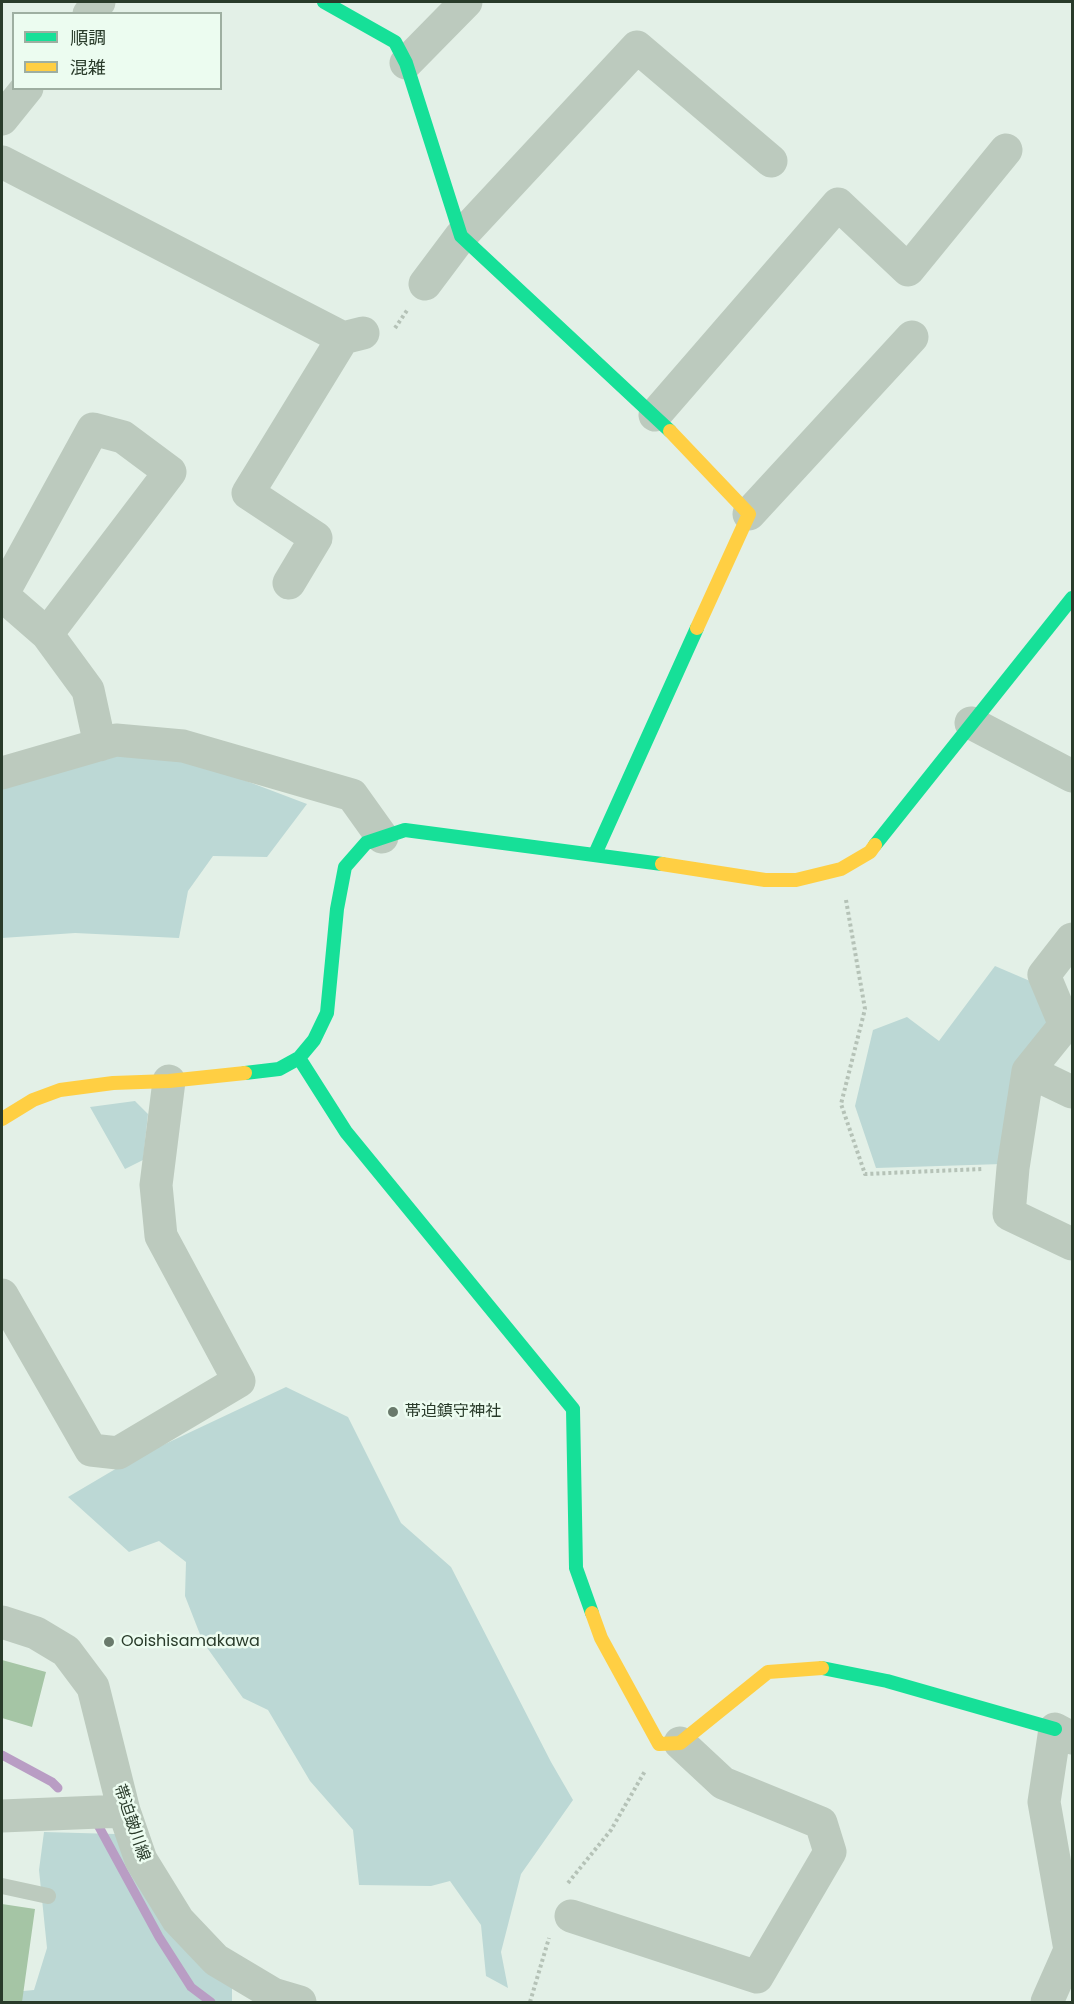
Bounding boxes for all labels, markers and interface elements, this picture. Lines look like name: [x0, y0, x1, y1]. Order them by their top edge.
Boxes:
legend: [12, 12, 222, 90]
text: 順調: [70, 25, 106, 50]
text: 混雑: [70, 55, 106, 80]
place label: 帯迫鎮守神社: [405, 1402, 501, 1422]
marker: 帯迫鎮守神社: [386, 1405, 400, 1419]
place label: Ooishisamakawa: [121, 1632, 260, 1652]
marker: Ooishisamakawa: [102, 1635, 116, 1649]
street label: 帯迫皷川線: [109, 1782, 153, 1864]

